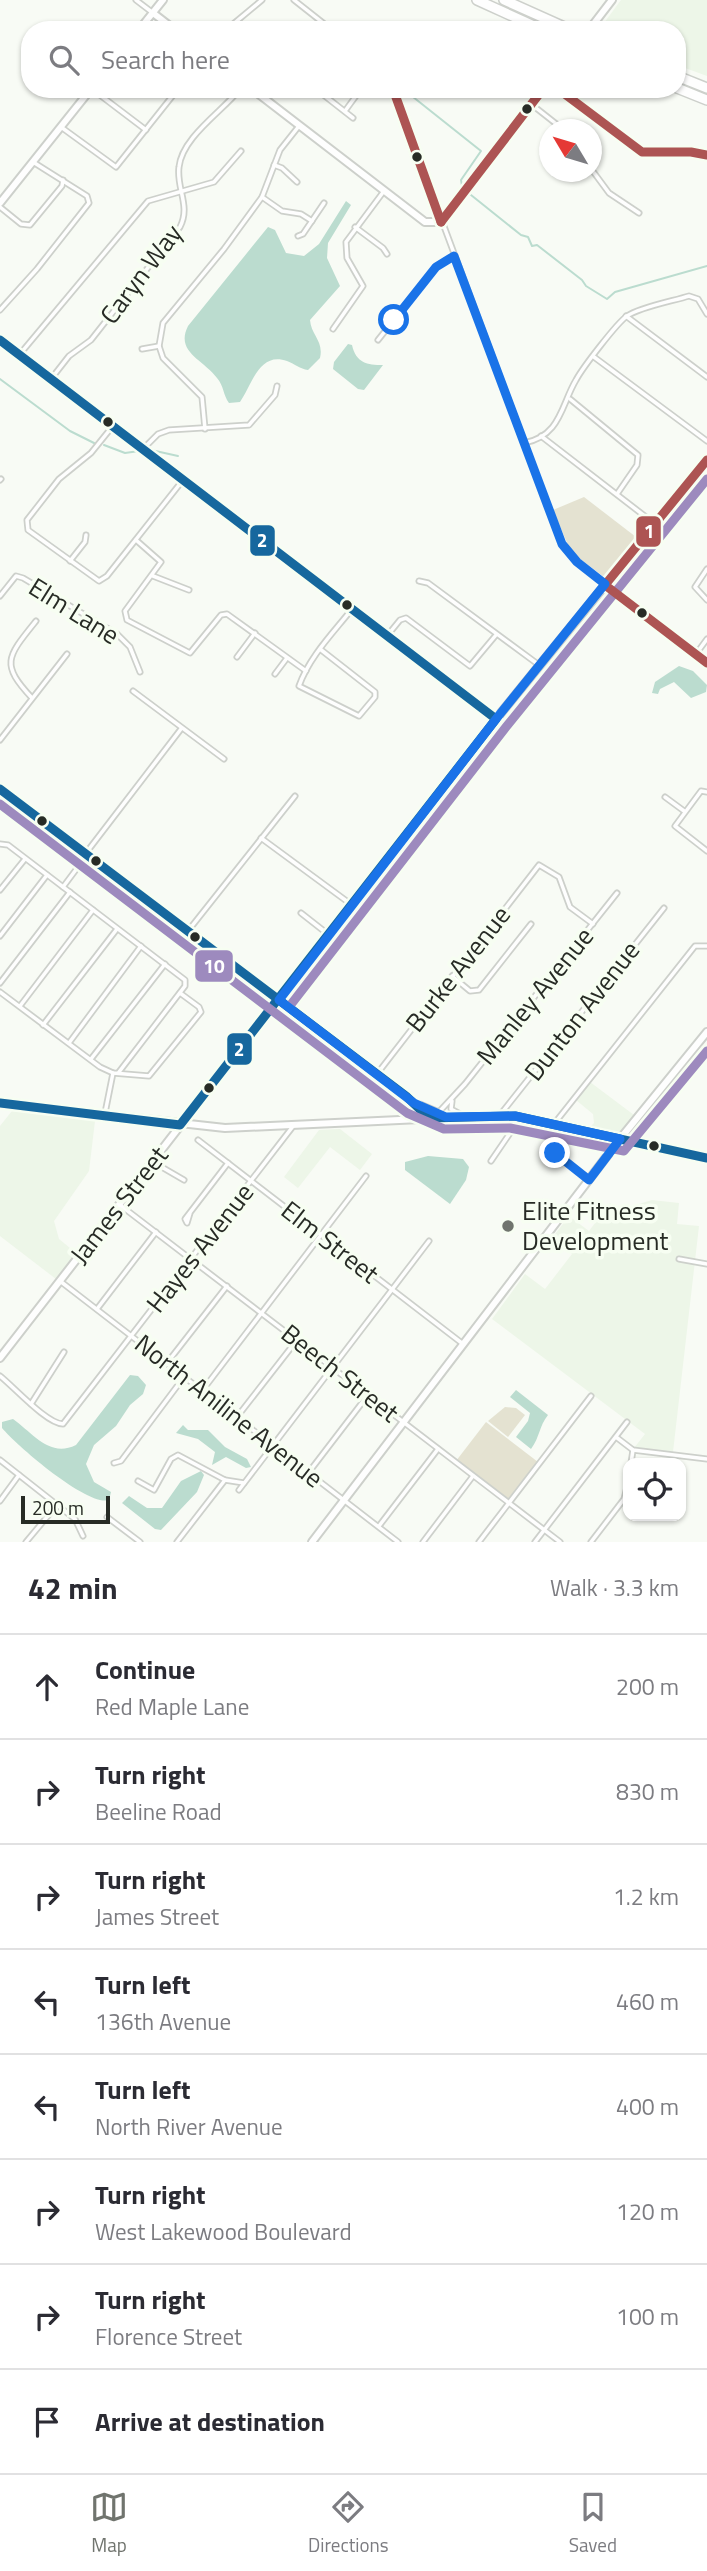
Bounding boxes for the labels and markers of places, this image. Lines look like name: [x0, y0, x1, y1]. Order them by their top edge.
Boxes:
unlabelled marker: [520, 102, 534, 116]
unlabelled marker: [410, 150, 424, 164]
unlabelled marker: [101, 415, 115, 429]
unlabelled marker: [340, 598, 354, 612]
unlabelled marker: [635, 606, 649, 620]
unlabelled marker: [35, 814, 49, 828]
unlabelled marker: [89, 854, 103, 868]
unlabelled marker: [188, 930, 202, 944]
unlabelled marker: [202, 1081, 216, 1095]
unlabelled marker: [647, 1139, 661, 1153]
place label: Elite Fitness Development: [522, 1191, 668, 1260]
marker: Elite Fitness Development: [500, 1218, 516, 1234]

